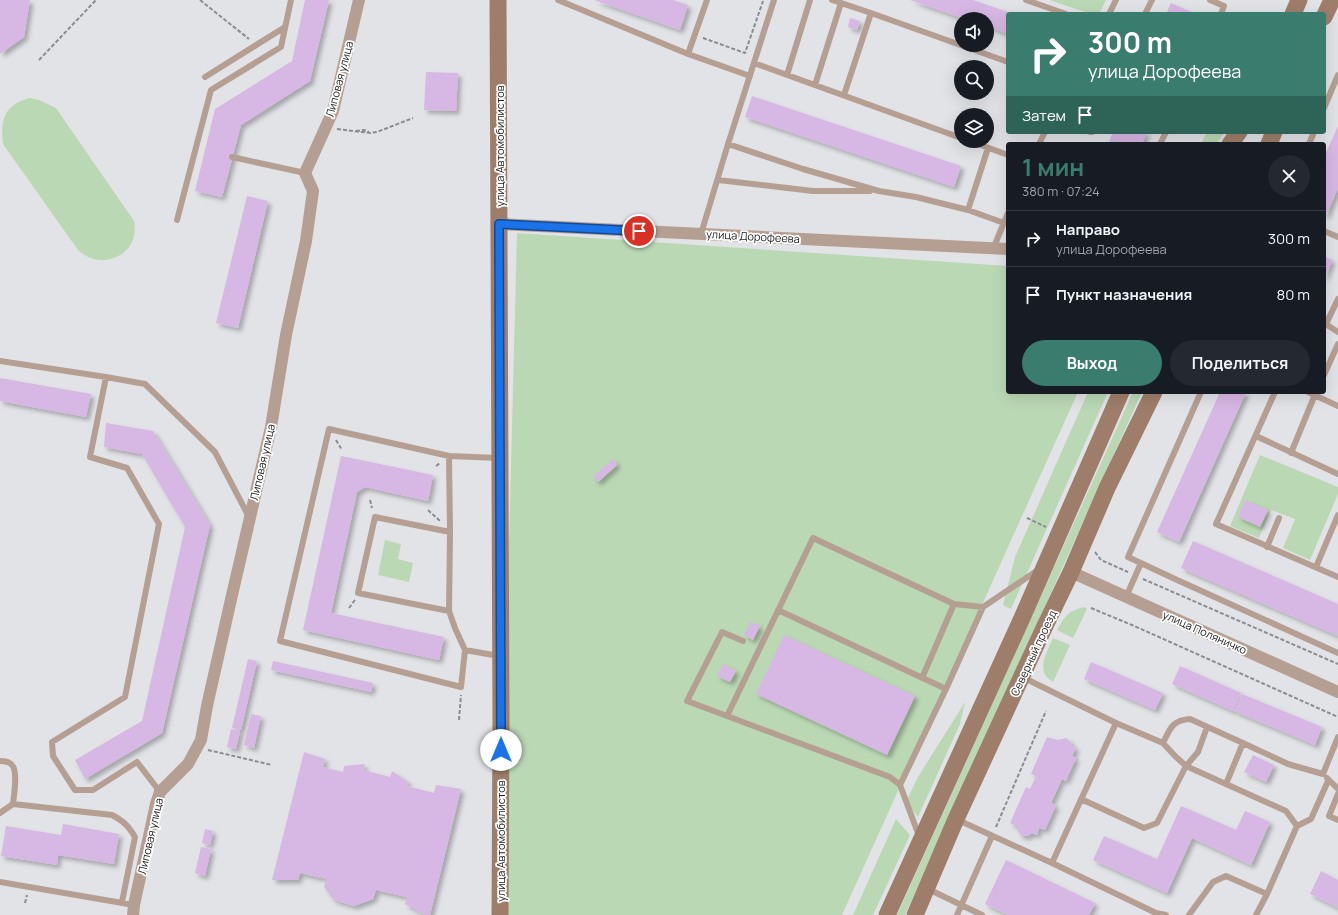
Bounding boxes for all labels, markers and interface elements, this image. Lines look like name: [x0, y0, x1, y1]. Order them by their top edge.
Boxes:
map controls: [954, 12, 994, 148]
button: sound: [954, 12, 994, 52]
text: 300 m: [1088, 23, 1172, 61]
icon: right: [1022, 28, 1074, 80]
street label: Липовая улица: [322, 39, 356, 119]
text: улица Дорофеева: [1088, 59, 1241, 83]
button: search: [954, 60, 994, 100]
street label: улица Автомобилистов: [492, 85, 507, 207]
icon: arrive: [1074, 104, 1096, 126]
text: Затем: [1022, 105, 1066, 126]
button: layers: [954, 108, 994, 148]
text: 1 мин: [1022, 150, 1084, 183]
button: close: [1268, 155, 1310, 197]
text: 380 m · 07:24: [1022, 182, 1100, 200]
pin: [622, 214, 656, 248]
text: Направо: [1056, 219, 1120, 240]
icon: arrive: [628, 220, 650, 242]
street label: улица Дорофеева: [706, 226, 800, 246]
icon: right: [1022, 228, 1044, 250]
text: 300 m: [1268, 228, 1310, 249]
text: улица Дорофеева: [1056, 240, 1167, 258]
icon: arrive: [1022, 284, 1044, 306]
text: Пункт назначения: [1056, 284, 1192, 305]
text: 80 m: [1276, 284, 1310, 305]
button: Выход: [1022, 340, 1162, 386]
button: Поделиться: [1170, 340, 1310, 386]
street label: Липовая улица: [246, 422, 278, 502]
street label: Северный проезд: [1007, 607, 1060, 698]
street label: улица Поляничко: [1161, 607, 1250, 657]
position arrow: [480, 729, 522, 771]
street label: улица Автомобилистов: [493, 780, 508, 902]
street label: Липовая улица: [134, 796, 166, 876]

